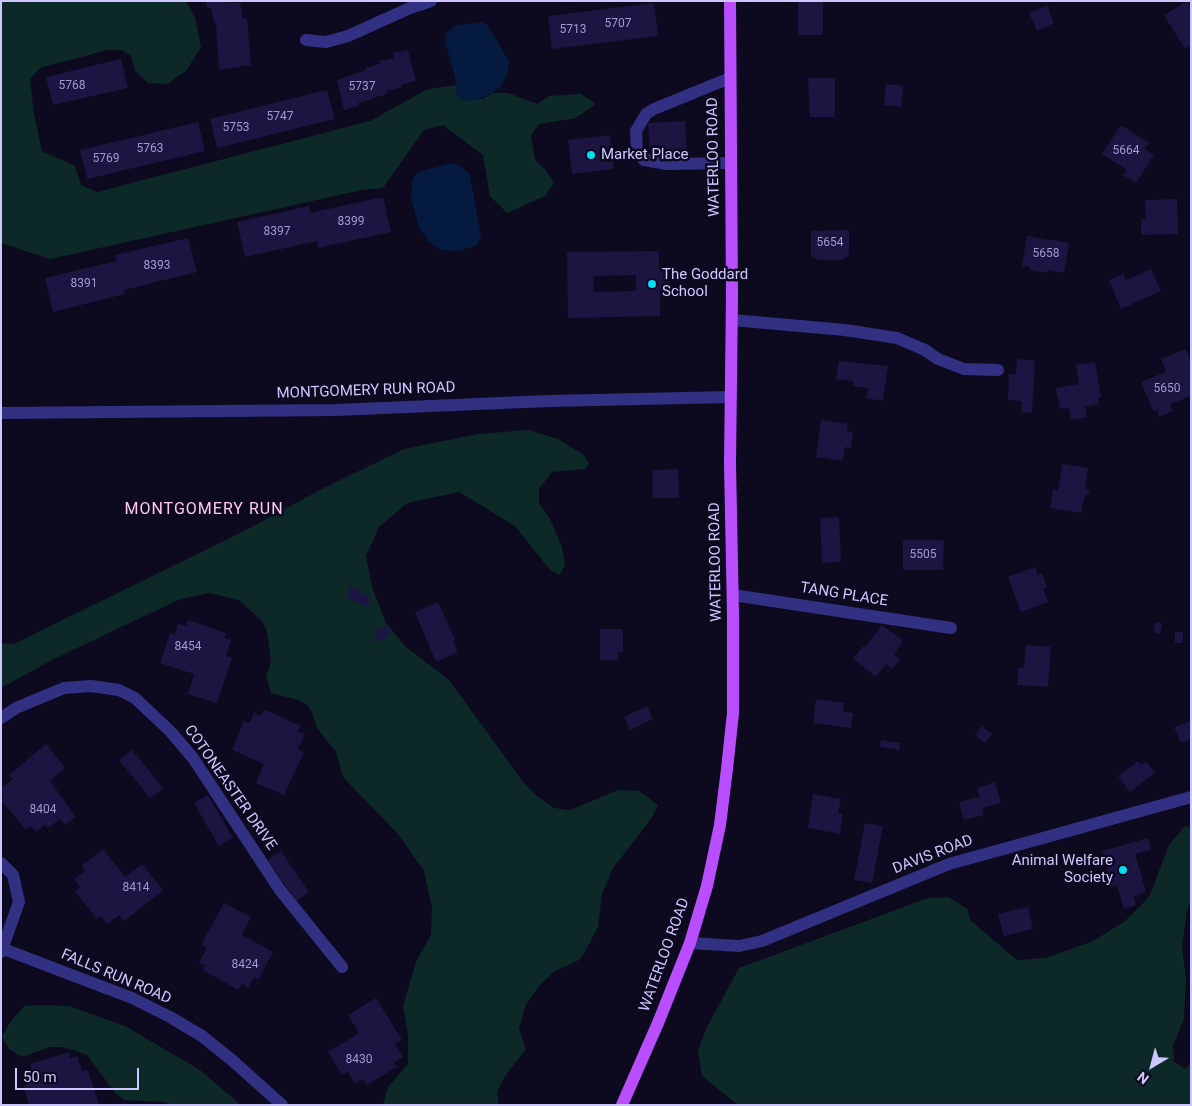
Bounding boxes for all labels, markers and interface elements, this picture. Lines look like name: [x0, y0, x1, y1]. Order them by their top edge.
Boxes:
house number: 5707: [605, 17, 631, 31]
house number: 5713: [560, 23, 586, 37]
house number: 5768: [59, 79, 85, 93]
house number: 5737: [349, 80, 375, 94]
street label: WATERLOO ROAD: [704, 97, 724, 217]
house number: 5747: [267, 110, 293, 124]
house number: 5753: [223, 121, 249, 135]
house number: 5763: [137, 142, 163, 156]
house number: 5664: [1113, 144, 1139, 158]
place label: Market Place: [601, 146, 688, 164]
marker: Market Place: [585, 149, 597, 161]
house number: 5769: [93, 152, 119, 166]
house number: 8399: [338, 215, 364, 229]
house number: 8397: [264, 225, 290, 239]
house number: 5654: [817, 236, 843, 250]
house number: 5658: [1033, 247, 1059, 261]
house number: 8393: [144, 259, 170, 273]
place label: The Goddard School: [662, 266, 748, 301]
house number: 8391: [71, 277, 97, 291]
marker: The Goddard School: [646, 278, 658, 290]
street label: MONTGOMERY RUN ROAD: [276, 379, 456, 403]
house number: 5650: [1154, 382, 1180, 396]
district label: MONTGOMERY RUN: [123, 500, 285, 520]
street label: WATERLOO ROAD: [706, 502, 726, 622]
house number: 5505: [910, 548, 936, 562]
street label: TANG PLACE: [799, 579, 889, 611]
house number: 8454: [175, 640, 201, 654]
street label: COTONEASTER DRIVE: [180, 722, 280, 854]
house number: 8404: [30, 803, 56, 817]
street label: DAVIS ROAD: [891, 832, 975, 878]
place label: Animal Welfare Society: [1012, 852, 1113, 887]
marker: Animal Welfare Society: [1117, 864, 1129, 876]
house number: 8414: [123, 881, 149, 895]
street label: WATERLOO ROAD: [636, 896, 694, 1014]
street label: FALLS RUN ROAD: [58, 946, 174, 1008]
house number: 8424: [232, 958, 258, 972]
north arrow: [1127, 1041, 1177, 1091]
house number: 8430: [346, 1053, 372, 1067]
scale bar: [18, 1058, 141, 1090]
text: 50 m: [23, 1068, 57, 1086]
text: N: [1134, 1069, 1152, 1087]

